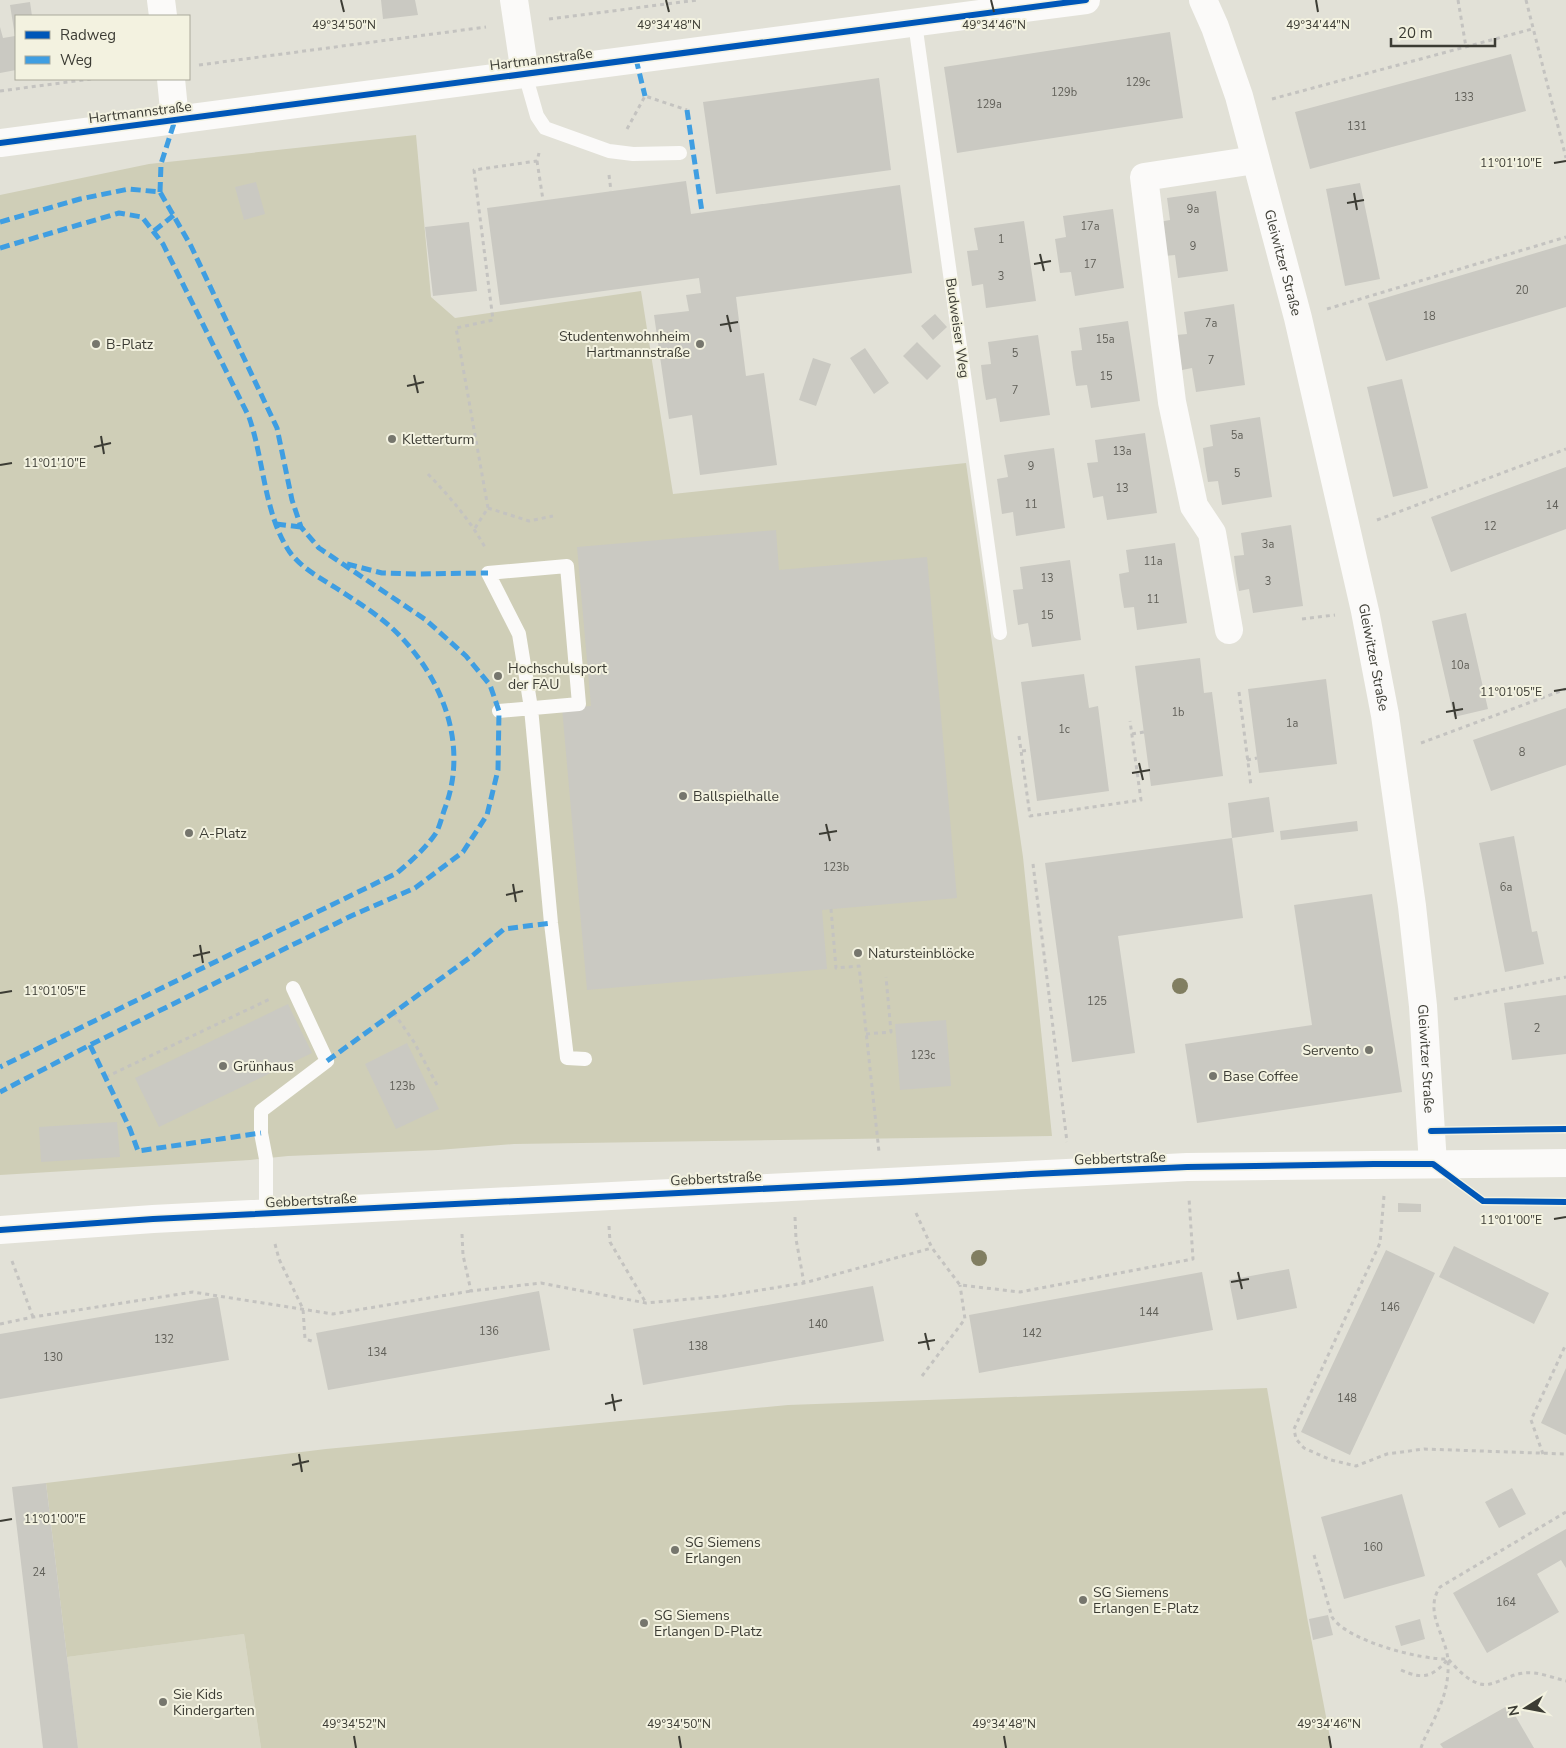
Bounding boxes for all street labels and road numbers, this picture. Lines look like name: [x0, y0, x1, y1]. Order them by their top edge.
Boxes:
street label: Hartmannstraße: [488, 44, 594, 75]
street label: Hartmannstraße: [87, 97, 193, 128]
street label: Gleiwitzer Straße: [1260, 208, 1306, 318]
street label: Budweiser Weg: [941, 277, 974, 379]
street label: Gleiwitzer Straße: [1354, 602, 1393, 713]
street label: Gleiwitzer Straße: [1413, 1004, 1439, 1114]
street label: Gebbertstraße: [1074, 1147, 1166, 1170]
street label: Gebbertstraße: [670, 1167, 762, 1190]
street label: Gebbertstraße: [265, 1189, 357, 1212]

